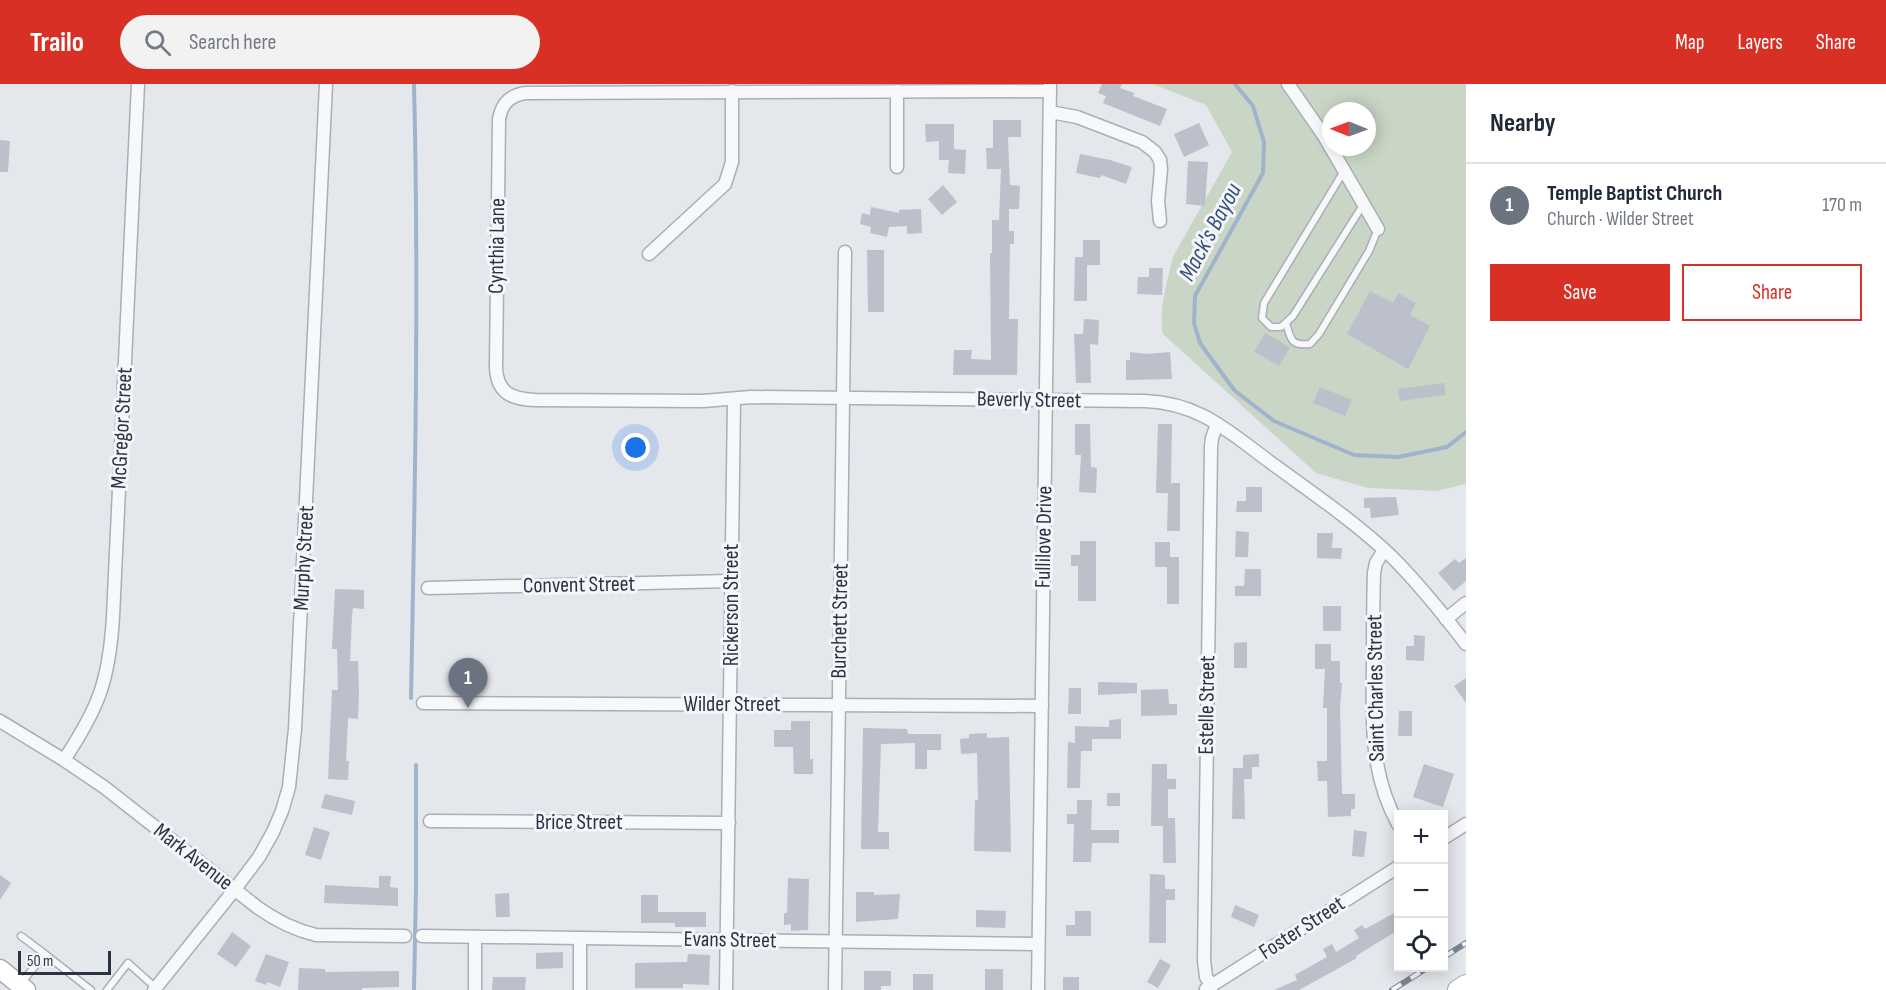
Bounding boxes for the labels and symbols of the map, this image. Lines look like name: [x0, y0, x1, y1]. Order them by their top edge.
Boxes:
north arrow: [1322, 102, 1376, 156]
water label: Mack's Bayou: [1172, 178, 1248, 286]
street label: Cynthia Lane: [483, 198, 511, 294]
street label: McGregor Street: [105, 366, 139, 489]
street label: Beverly Street: [977, 386, 1082, 414]
your location: [621, 433, 650, 462]
street label: Fullilove Drive: [1030, 486, 1058, 588]
street label: Murphy Street: [288, 504, 320, 611]
street label: Rickerson Street: [718, 544, 745, 666]
street label: Burchett Street: [825, 563, 855, 679]
street label: Convent Street: [523, 571, 636, 599]
street label: Saint Charles Street: [1361, 614, 1391, 762]
street label: Estelle Street: [1193, 655, 1221, 755]
pin: 1: [448, 658, 488, 708]
street label: Wilder Street: [684, 691, 781, 718]
street label: Brice Street: [535, 809, 623, 836]
street label: Mark Avenue: [148, 818, 238, 896]
street label: Foster Street: [1254, 890, 1350, 966]
street label: Evans Street: [683, 926, 777, 954]
scale bar: [18, 948, 111, 976]

